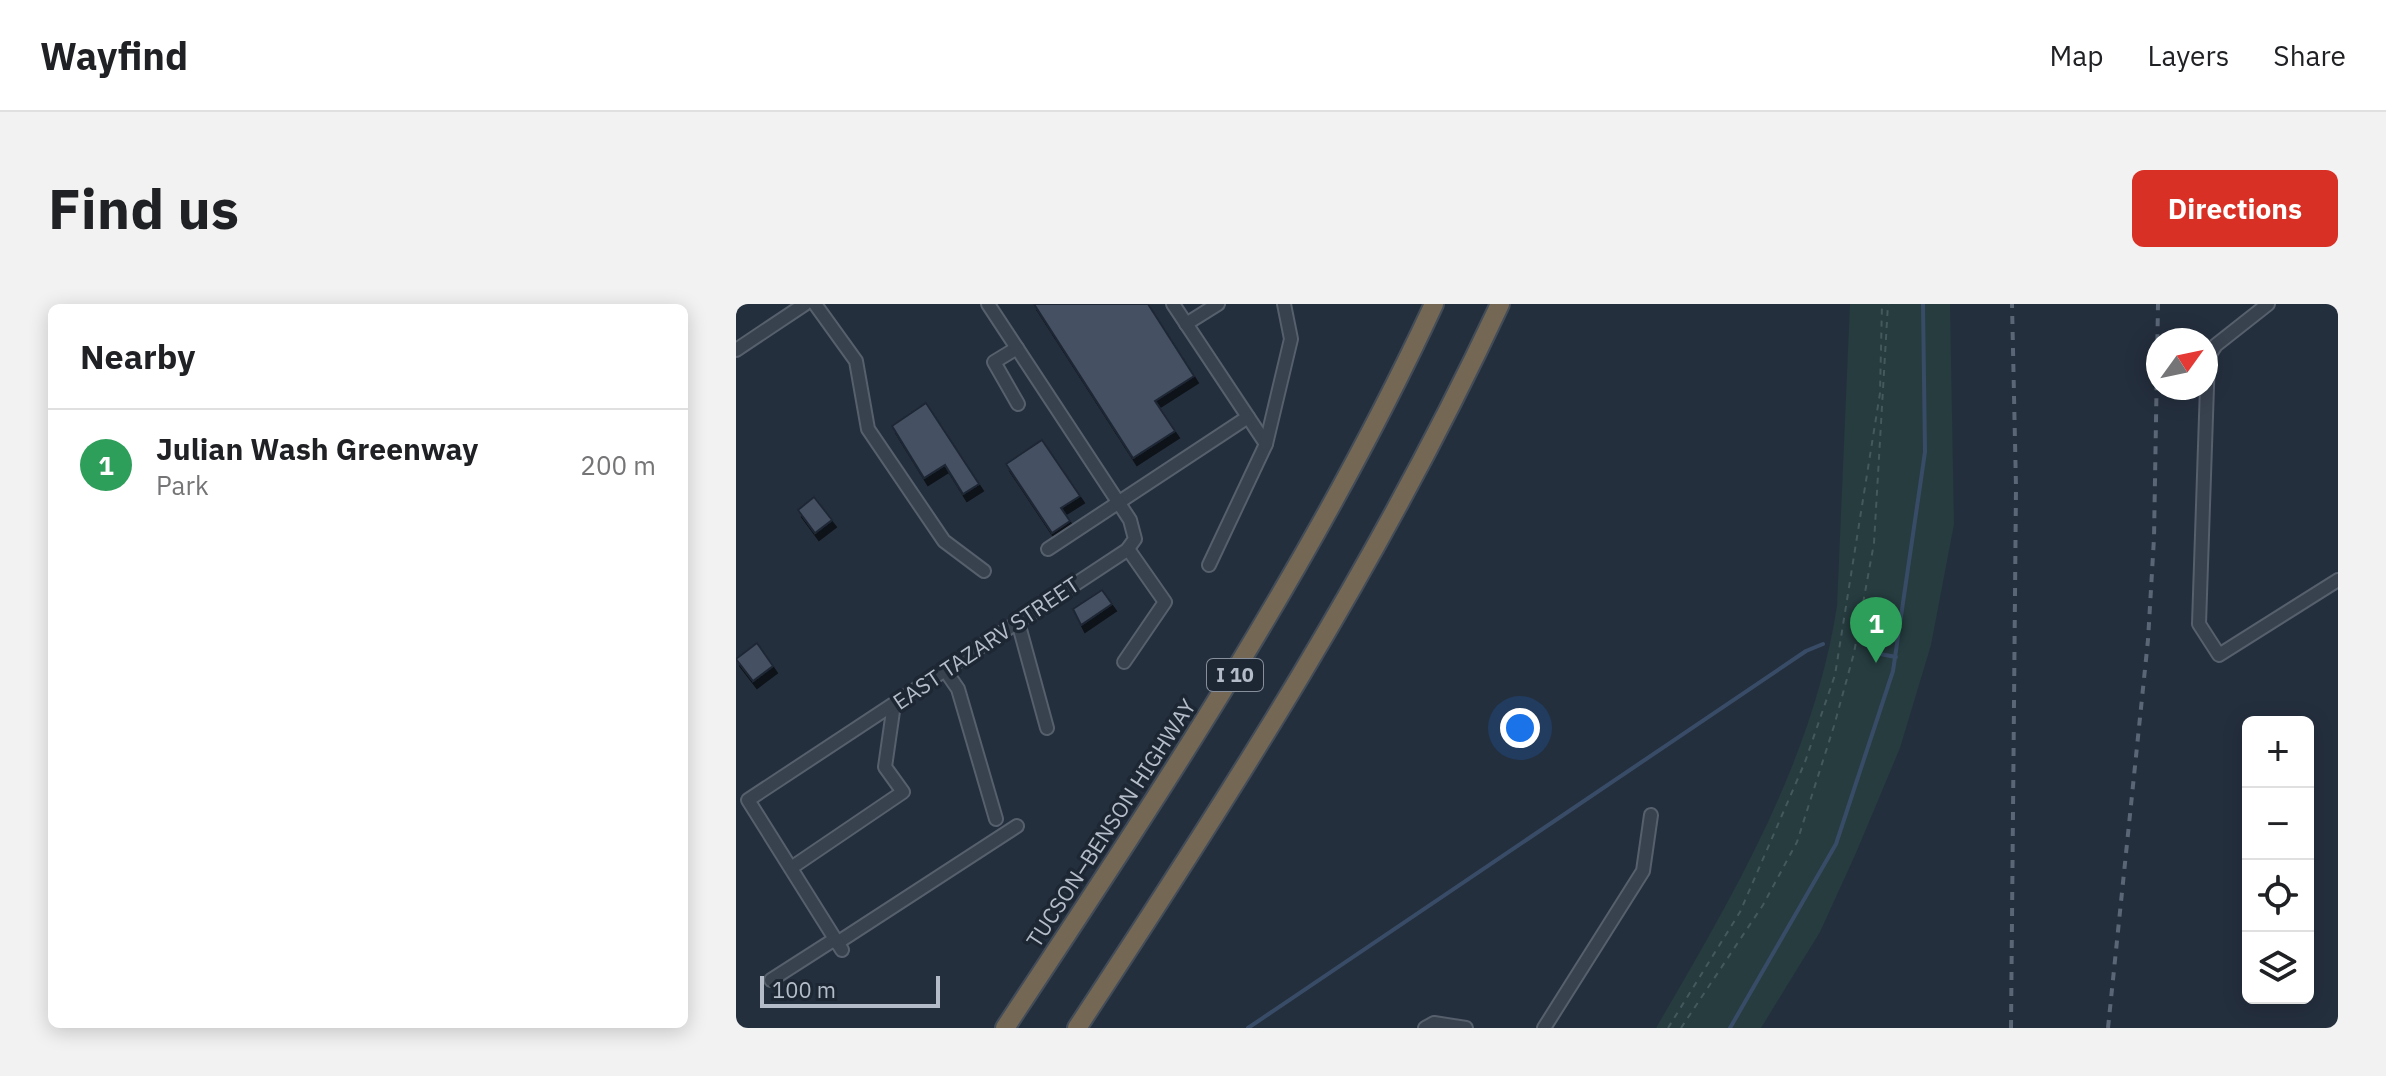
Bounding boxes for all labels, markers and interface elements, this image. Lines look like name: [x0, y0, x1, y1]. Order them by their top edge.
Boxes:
text: Wayfind: [40, 31, 188, 80]
text: Map: [2049, 37, 2103, 74]
text: Layers: [2147, 37, 2229, 74]
text: Share: [2273, 37, 2346, 74]
button: Directions: [2132, 170, 2338, 247]
text: Find us: [48, 172, 239, 244]
north arrow: [2146, 328, 2218, 400]
text: Nearby: [80, 334, 195, 378]
text: Julian Wash Greenway: [156, 429, 478, 468]
text: 1: [98, 448, 114, 482]
text: 200 m: [580, 448, 656, 482]
text: Park: [156, 468, 209, 502]
street label: EAST TAZARV STREET: [887, 569, 1085, 716]
pin: 1: [1850, 597, 1902, 663]
road number: I 10: [1207, 659, 1263, 691]
street label: TUCSON–BENSON HIGHWAY: [1019, 693, 1202, 952]
your location: [1500, 708, 1540, 748]
map controls: [2242, 716, 2314, 1004]
button: +: [2242, 716, 2314, 788]
button: −: [2242, 788, 2314, 860]
button: locate: [2242, 860, 2314, 932]
button: layers: [2242, 932, 2314, 1004]
scale bar: [760, 972, 940, 1008]
text: 100 m: [772, 975, 836, 1004]

